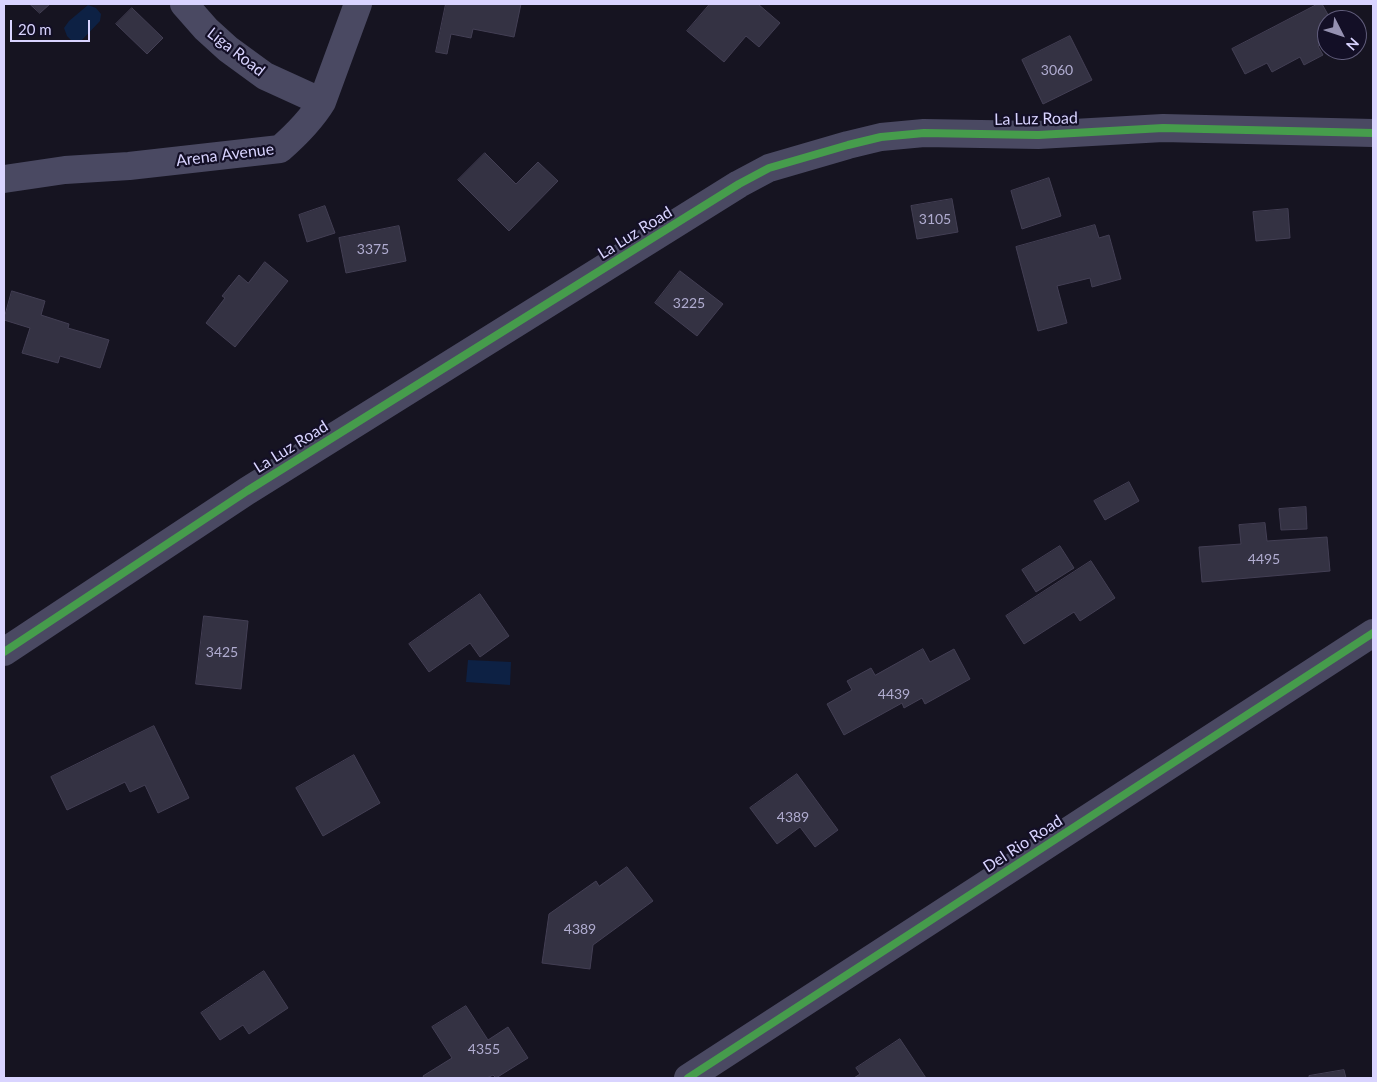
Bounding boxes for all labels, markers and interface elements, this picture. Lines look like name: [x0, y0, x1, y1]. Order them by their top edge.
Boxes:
scale bar: [12, 10, 92, 42]
north arrow: [1317, 10, 1367, 60]
text: 20 m: [18, 20, 52, 38]
street label: Liga Road: [203, 24, 269, 80]
text: N: [1343, 35, 1363, 54]
house number: 3060: [1041, 62, 1073, 78]
street label: La Luz Road: [994, 109, 1078, 129]
street label: Arena Avenue: [175, 139, 275, 171]
street label: La Luz Road: [594, 203, 676, 263]
house number: 3105: [919, 211, 951, 227]
house number: 3375: [357, 241, 389, 257]
house number: 3225: [673, 295, 705, 311]
street label: La Luz Road: [250, 417, 332, 477]
house number: 4495: [1248, 551, 1280, 567]
house number: 3425: [206, 644, 238, 660]
house number: 4439: [878, 686, 910, 702]
house number: 4389: [777, 809, 809, 825]
street label: Del Rio Road: [980, 811, 1066, 877]
house number: 4389: [564, 921, 596, 937]
house number: 4355: [468, 1041, 500, 1057]

